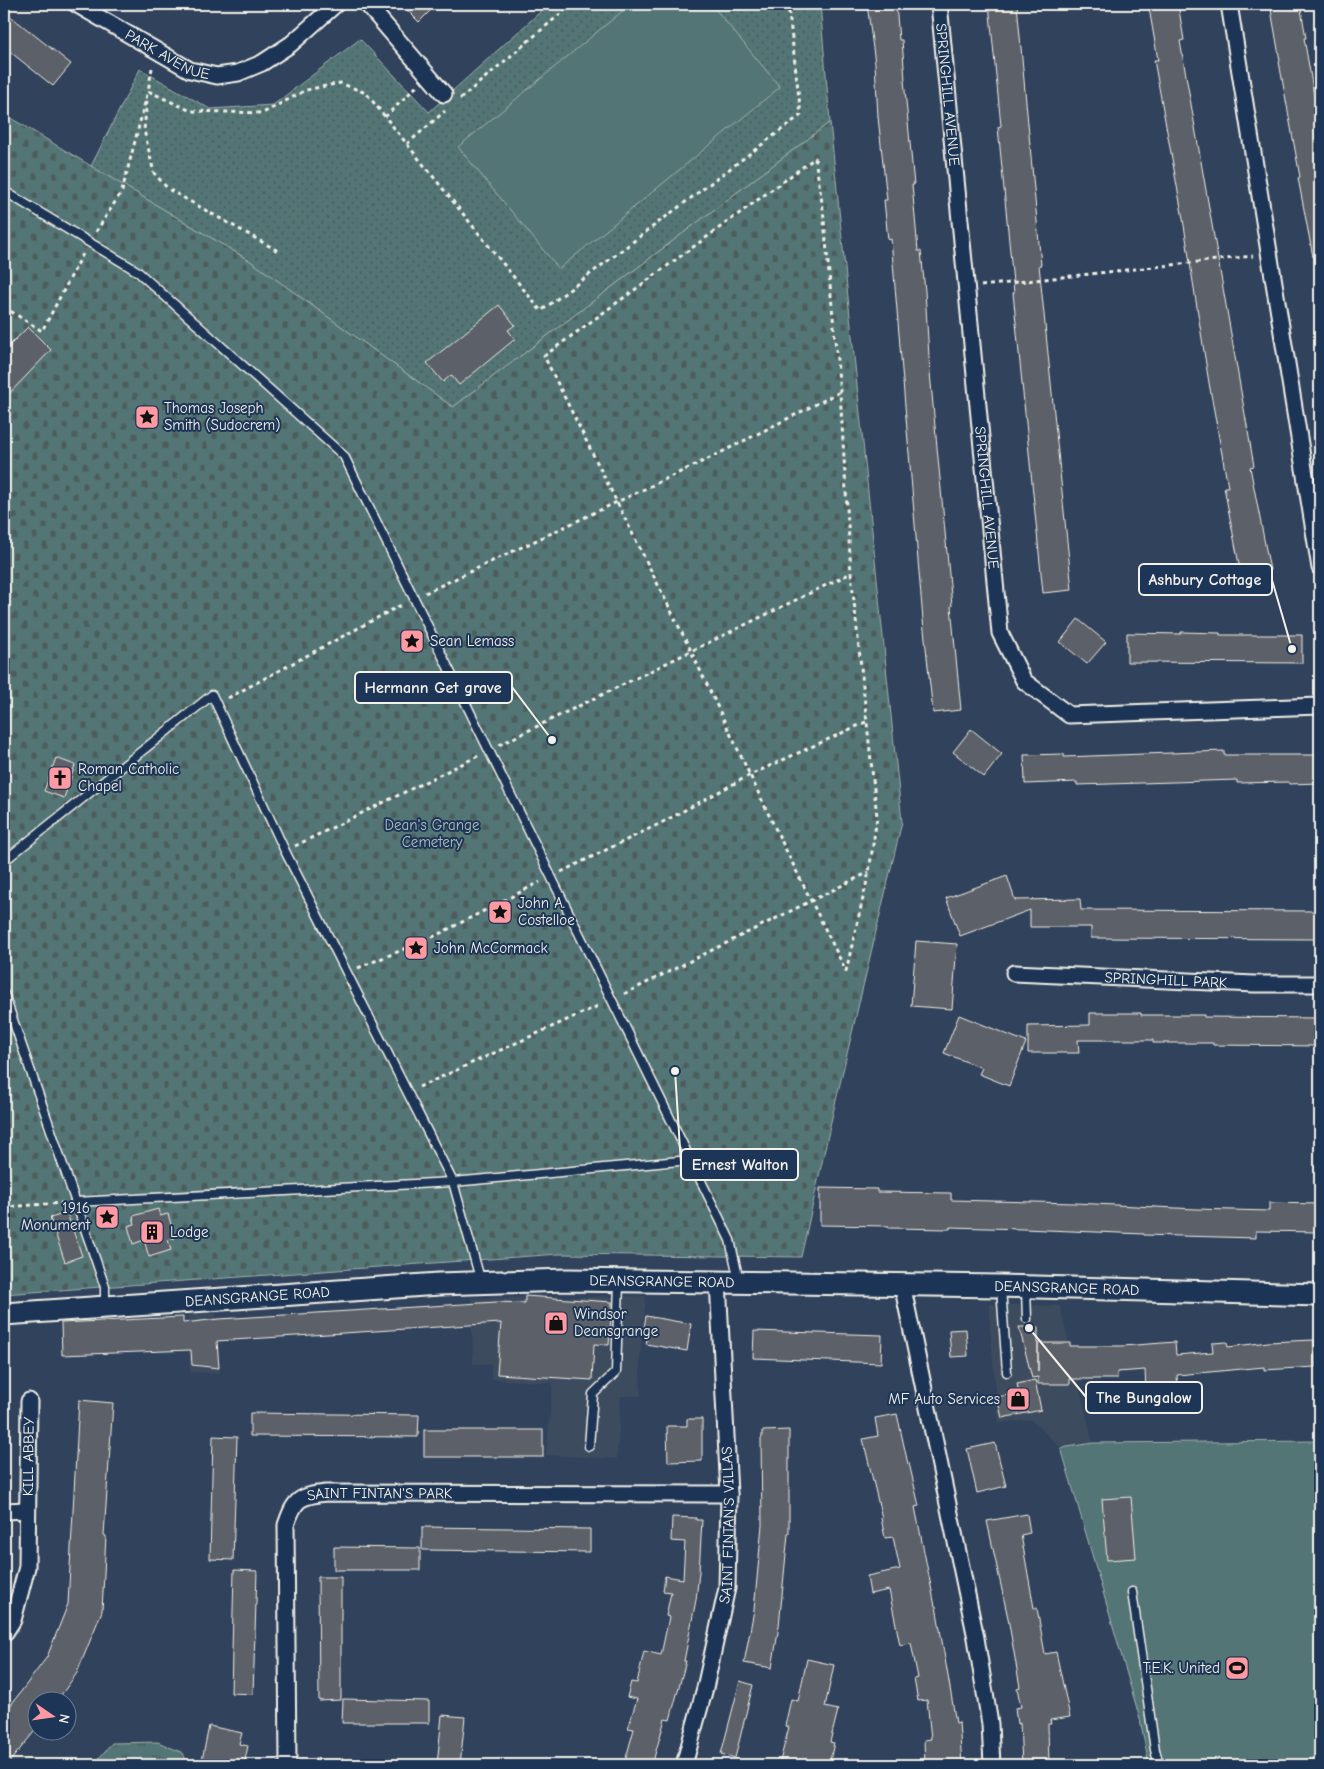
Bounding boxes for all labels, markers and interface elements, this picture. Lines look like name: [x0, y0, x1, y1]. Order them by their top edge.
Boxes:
street label: SPRINGHILL AVENUE: [932, 22, 964, 167]
street label: PARK AVENUE: [122, 25, 211, 83]
place label: Thomas Joseph Smith (Sudocrem): [164, 399, 280, 434]
place icon: Thomas Joseph Smith (Sudocrem): [134, 404, 160, 430]
street label: SPRINGHILL AVENUE: [971, 425, 1003, 570]
callout: Ashbury Cottage: [1139, 564, 1272, 595]
text: Ashbury Cottage: [1149, 571, 1262, 589]
place icon: Sean Lemass: [399, 628, 425, 654]
place label: Sean Lemass: [430, 632, 514, 650]
callout: Hermann Get grave: [355, 672, 512, 703]
text: Hermann Get grave: [364, 679, 502, 697]
place label: Roman Catholic Chapel: [78, 760, 179, 795]
church icon: Roman Catholic Chapel: [47, 765, 73, 791]
park label: Dean's Grange Cemetery: [384, 816, 480, 851]
place label: John A. Costelloe: [518, 894, 575, 929]
place icon: John A. Costelloe: [487, 899, 513, 925]
place icon: John McCormack: [403, 935, 429, 961]
place label: John McCormack: [434, 939, 548, 957]
street label: SPRINGHILL PARK: [1104, 968, 1228, 992]
callout: Ernest Walton: [681, 1149, 798, 1180]
text: Ernest Walton: [692, 1156, 788, 1174]
place label: 1916 Monument: [21, 1199, 91, 1234]
place icon: 1916 Monument: [94, 1204, 120, 1230]
building icon: Lodge: [139, 1219, 165, 1245]
place label: Lodge: [170, 1223, 209, 1241]
street label: DEANSGRANGE ROAD: [589, 1271, 735, 1291]
street label: DEANSGRANGE ROAD: [994, 1277, 1140, 1299]
street label: DEANSGRANGE ROAD: [184, 1283, 330, 1310]
place label: Windsor Deansgrange: [574, 1305, 659, 1340]
shop icon: Windsor Deansgrange: [543, 1310, 569, 1336]
callout: The Bungalow: [1086, 1382, 1202, 1413]
shop icon: MF Auto Services: [1005, 1386, 1031, 1412]
text: The Bungalow: [1096, 1389, 1192, 1407]
place label: MF Auto Services: [888, 1390, 1000, 1408]
street label: KILL ABBEY: [19, 1416, 38, 1496]
street label: SAINT FINTAN'S VILLAS: [715, 1446, 738, 1605]
street label: SAINT FINTAN'S PARK: [305, 1484, 453, 1505]
sports icon: T.E.K. United: [1224, 1655, 1250, 1681]
place label: T.E.K. United: [1143, 1659, 1220, 1677]
north arrow: [28, 1692, 78, 1742]
text: N: [55, 1712, 73, 1725]

